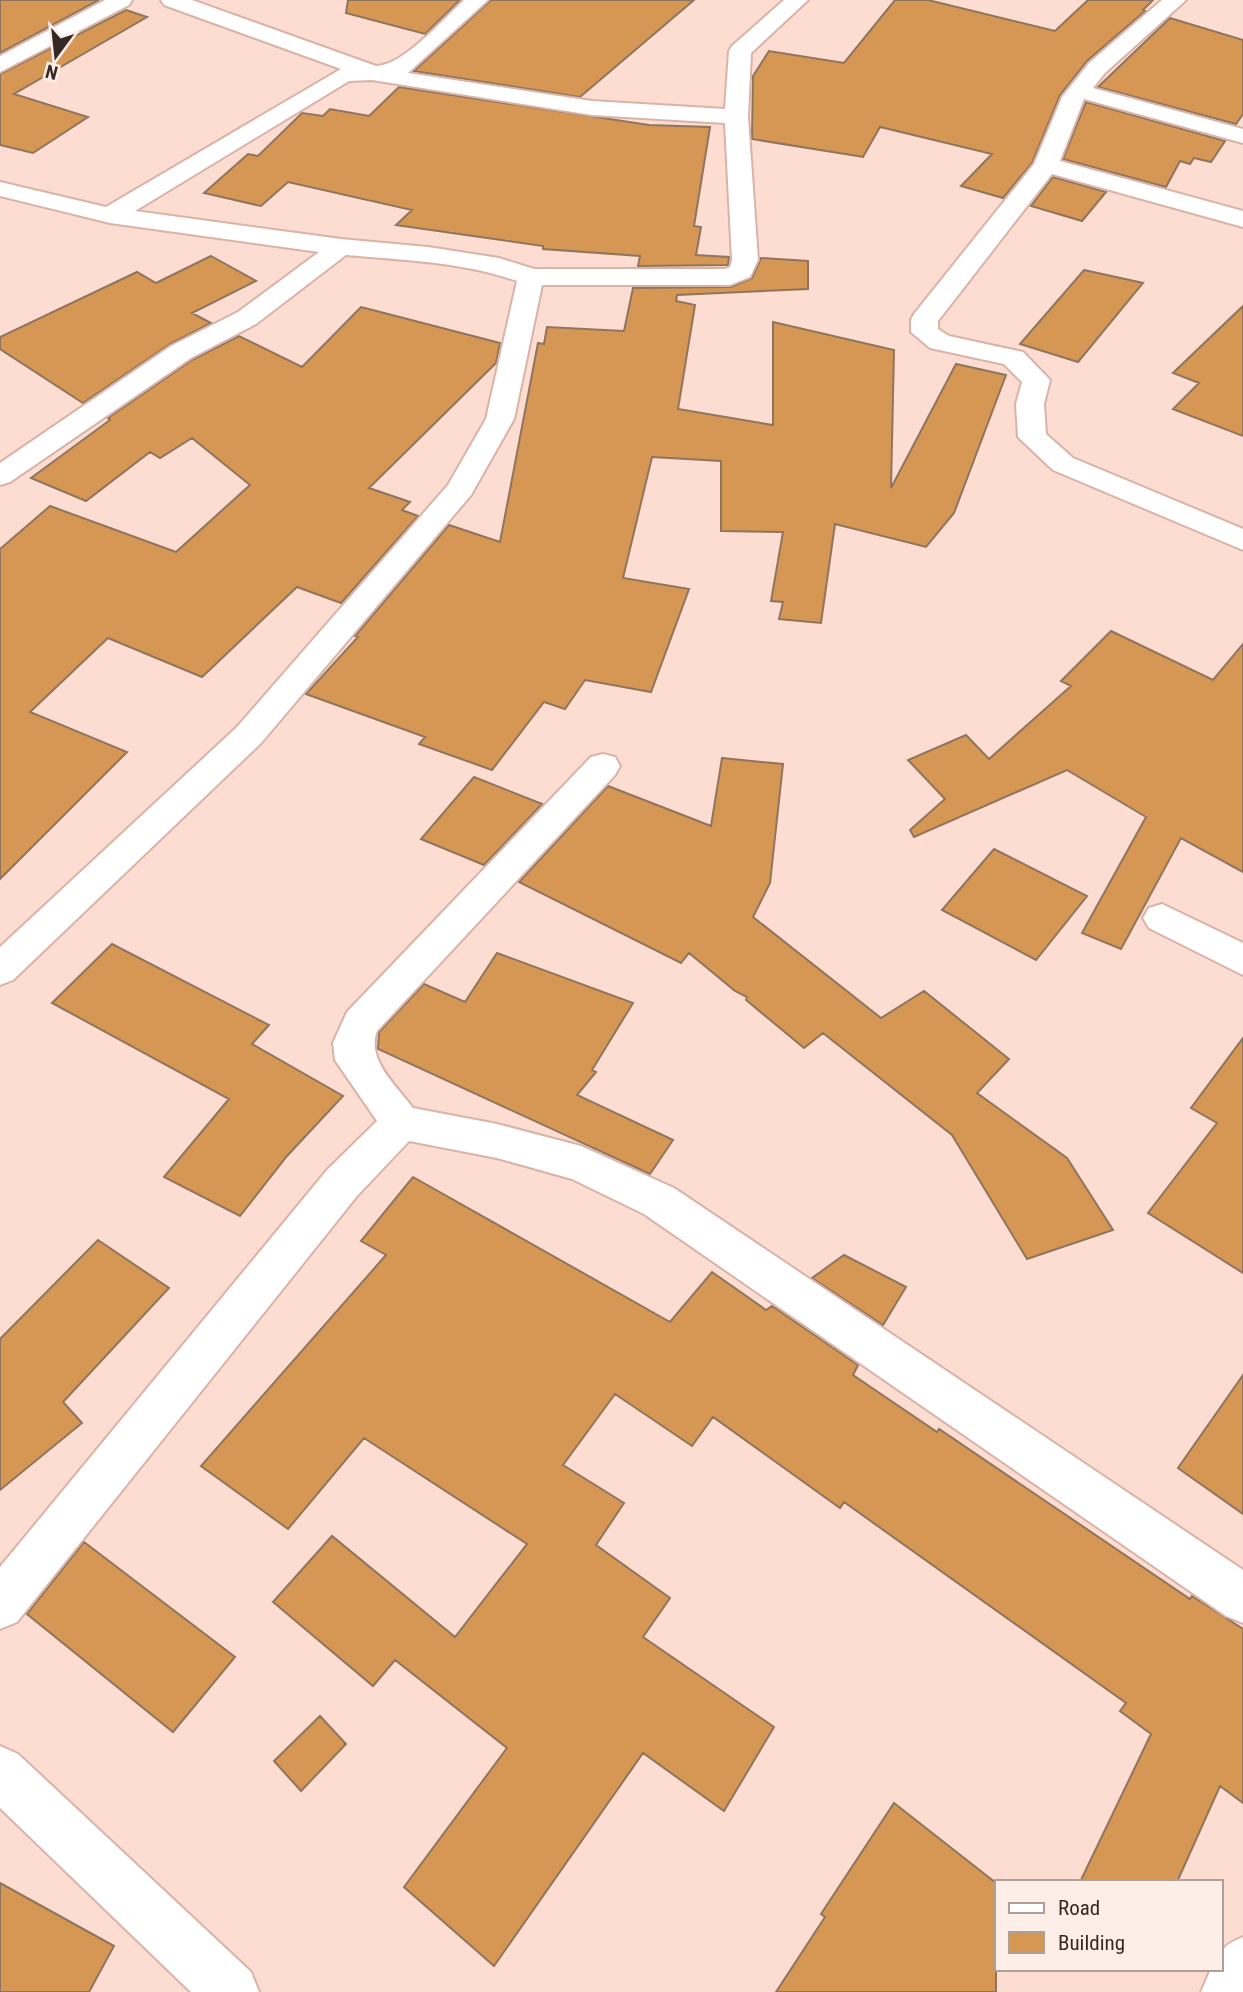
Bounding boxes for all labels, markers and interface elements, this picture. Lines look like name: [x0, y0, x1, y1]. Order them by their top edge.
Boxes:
north arrow: [21, 21, 91, 91]
text: N: [43, 59, 60, 85]
legend: [995, 1880, 1222, 1971]
text: Road: [1058, 1896, 1100, 1920]
text: Building: [1058, 1931, 1125, 1955]

